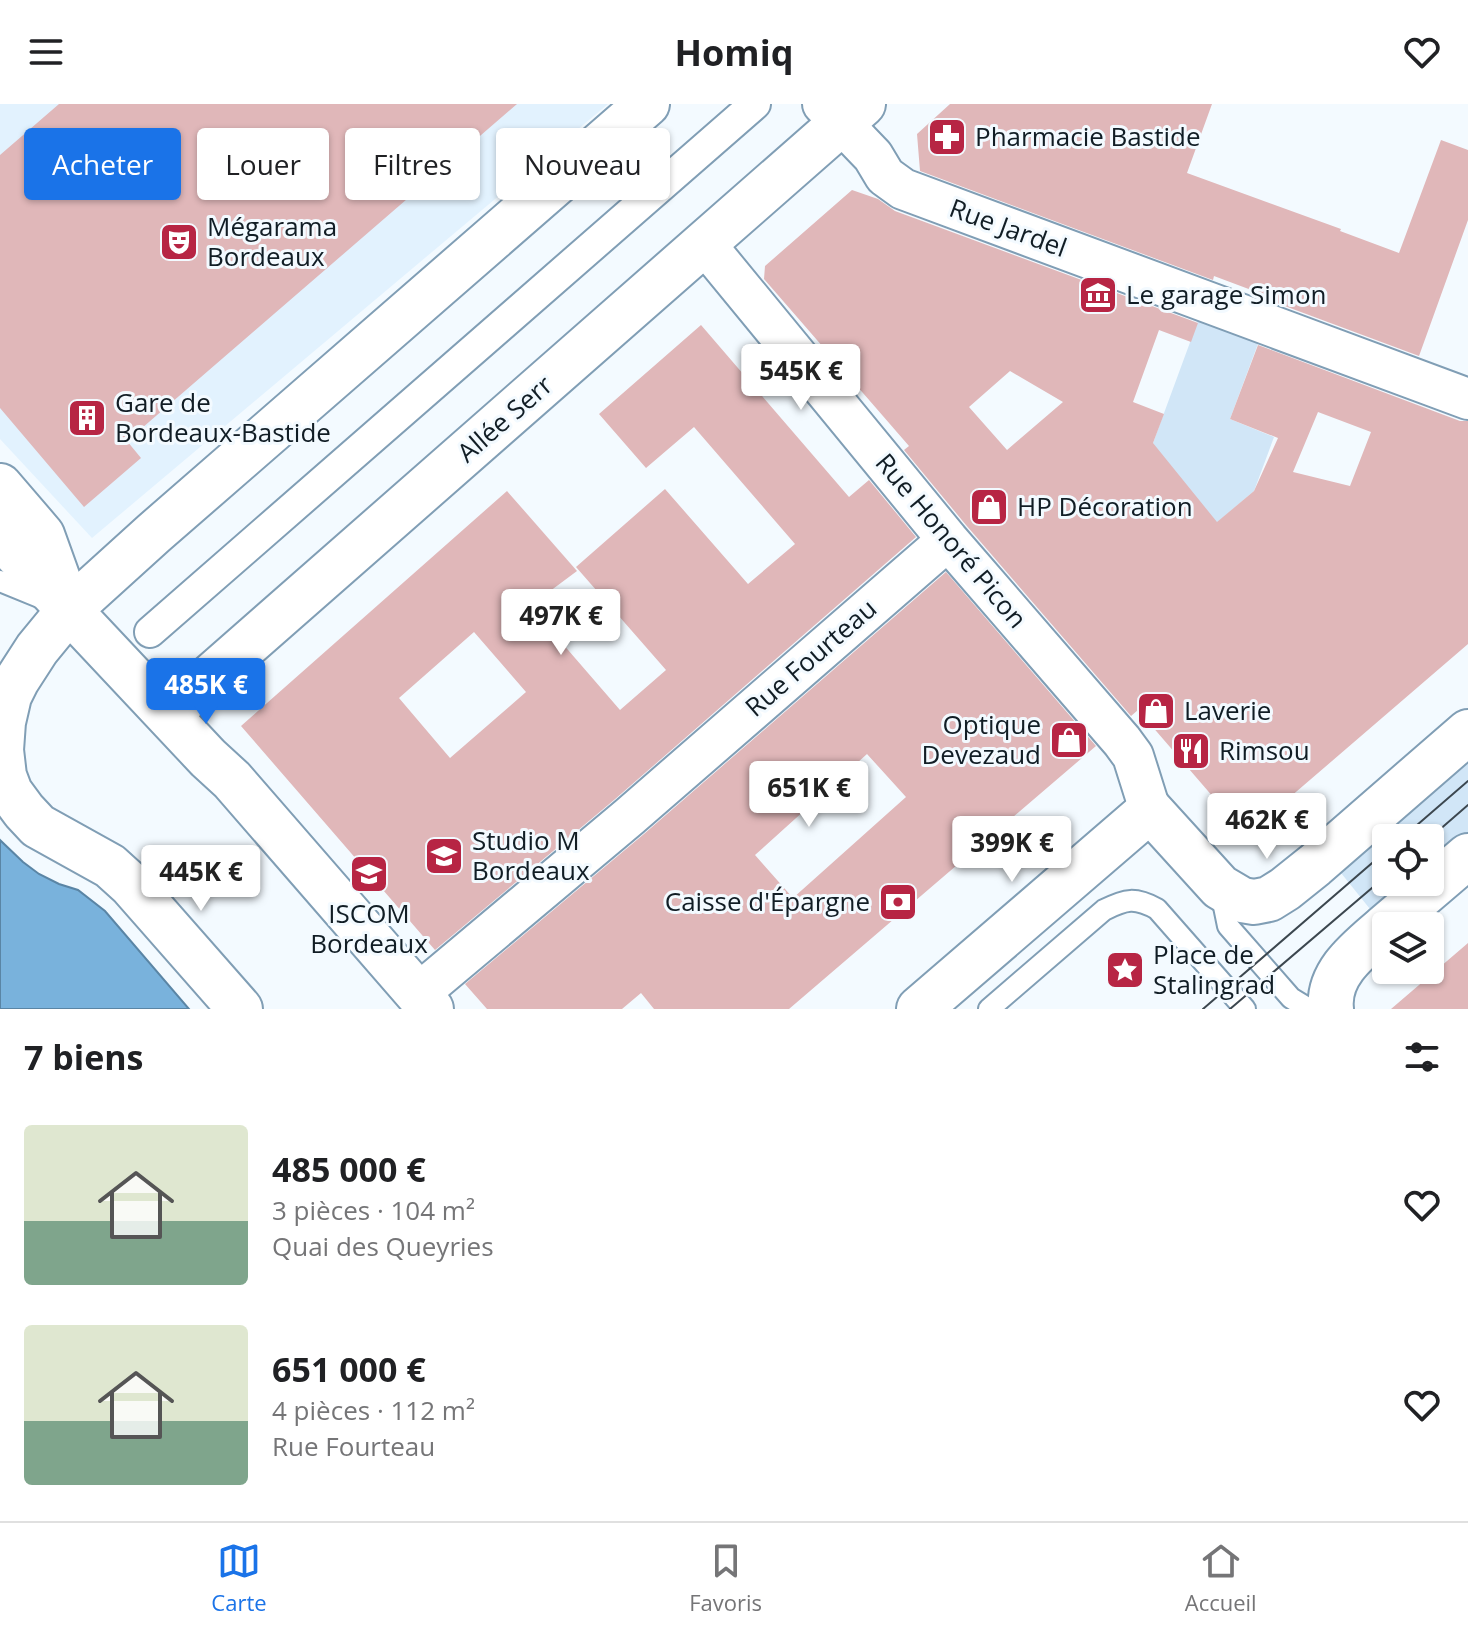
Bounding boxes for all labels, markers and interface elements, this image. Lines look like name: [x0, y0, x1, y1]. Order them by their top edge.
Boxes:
text: Homiq: [675, 28, 793, 77]
icon: menu: [24, 30, 68, 74]
icon: heart: [1400, 30, 1444, 74]
pharmacy icon: Pharmacie Bastide: [926, 116, 968, 158]
place label: Pharmacie Bastide: [975, 118, 1201, 154]
chip: Acheter: [24, 128, 181, 200]
chip: Louer: [197, 128, 329, 200]
chip: Filtres: [345, 128, 480, 200]
chip: Nouveau: [496, 128, 670, 200]
street label: Rue Jardel: [945, 189, 1072, 265]
place label: Mégarama Bordeaux: [207, 208, 337, 274]
theatre icon: Mégarama Bordeaux: [158, 221, 200, 263]
museum icon: Le garage Simon: [1077, 274, 1119, 316]
place label: Le garage Simon: [1126, 276, 1327, 312]
pin: 545K €: [736, 344, 866, 412]
text: 545K €: [759, 352, 843, 388]
street label: Allée Serr: [449, 366, 560, 470]
place label: Gare de Bordeaux-Bastide: [115, 384, 331, 450]
building icon: Gare de Bordeaux-Bastide: [66, 397, 108, 439]
street label: Rue Honoré Picon: [868, 445, 1036, 635]
shop icon: HP Décoration: [968, 486, 1010, 528]
place label: HP Décoration: [1017, 488, 1193, 524]
pin: 497K €: [496, 589, 626, 657]
street label: Rue Fourteau: [737, 590, 884, 724]
text: 497K €: [519, 597, 603, 633]
pin: 485K €: [141, 658, 271, 726]
text: 485K €: [164, 666, 248, 702]
shop icon: Laverie: [1135, 690, 1177, 732]
place label: Laverie: [1184, 692, 1271, 728]
place label: Optique Devezaud: [921, 706, 1041, 772]
shop icon: Optique Devezaud: [1048, 719, 1090, 761]
restaurant icon: Rimsou: [1170, 730, 1212, 772]
place label: Rimsou: [1219, 732, 1310, 768]
pin: 651K €: [744, 761, 874, 829]
text: 651K €: [767, 769, 851, 805]
pin: 462K €: [1202, 793, 1332, 861]
text: 462K €: [1225, 801, 1309, 837]
pin: 399K €: [947, 816, 1077, 884]
place label: Studio M Bordeaux: [472, 822, 590, 888]
text: 399K €: [970, 824, 1054, 860]
map controls: [1372, 824, 1444, 984]
button: locate: [1372, 824, 1444, 896]
school or university icon: Studio M Bordeaux: [423, 835, 465, 877]
pin: 445K €: [136, 845, 266, 913]
text: 445K €: [159, 853, 243, 889]
school or university icon: ISCOM Bordeaux: [348, 853, 390, 895]
bank icon: Caisse d'Épargne: [877, 881, 919, 923]
place label: Caisse d'Épargne: [665, 883, 870, 919]
place label: ISCOM Bordeaux: [310, 895, 428, 961]
button: layers: [1372, 912, 1444, 984]
place label: Place de Stalingrad: [1153, 936, 1275, 1002]
place icon: Place de Stalingrad: [1104, 949, 1146, 991]
text: 7 biens: [24, 1034, 144, 1080]
icon: filters: [1400, 1035, 1444, 1079]
text: 485 000 €: [272, 1146, 426, 1192]
icon: home: [88, 1157, 184, 1253]
icon: heart: [1400, 1183, 1444, 1227]
text: 3 pièces · 104 m²: [272, 1192, 475, 1228]
text: Quai des Queyries: [272, 1228, 494, 1264]
text: 651 000 €: [272, 1346, 426, 1392]
icon: home: [88, 1357, 184, 1453]
icon: heart: [1400, 1383, 1444, 1427]
text: 4 pièces · 112 m²: [272, 1392, 475, 1428]
text: Rue Fourteau: [272, 1428, 435, 1464]
tab: Carte: [211, 1539, 267, 1617]
tab: Favoris: [689, 1539, 762, 1617]
tab: Accueil: [1185, 1539, 1257, 1617]

